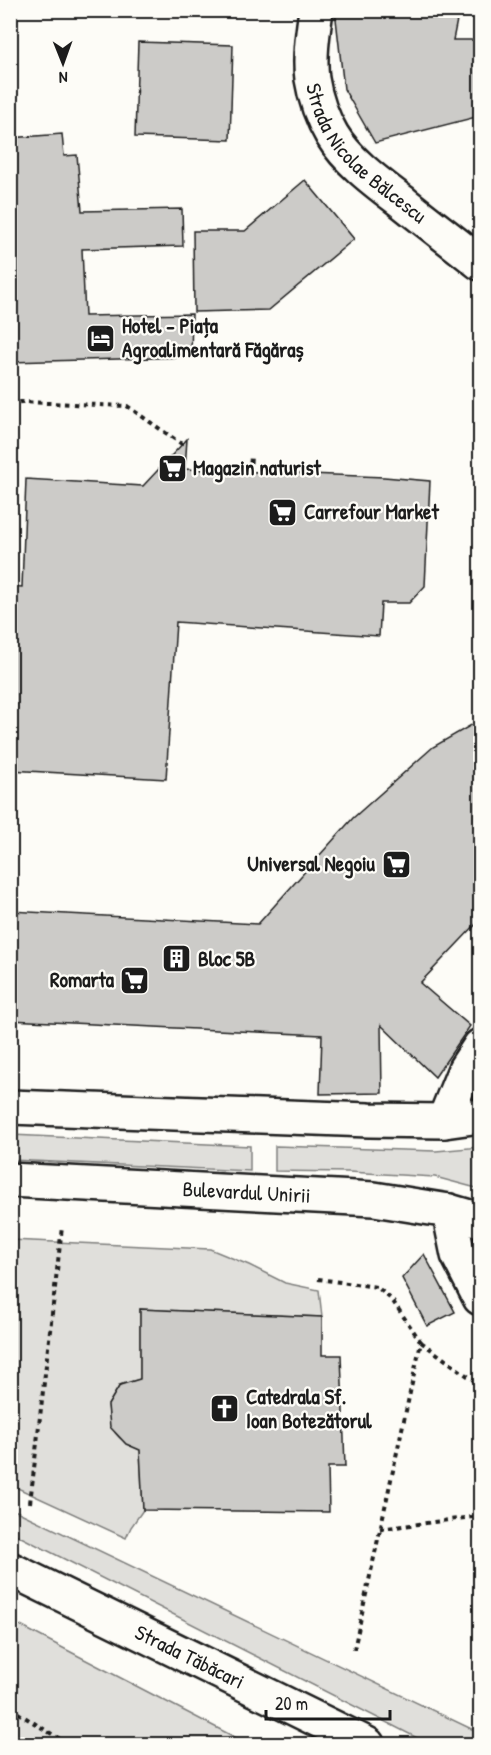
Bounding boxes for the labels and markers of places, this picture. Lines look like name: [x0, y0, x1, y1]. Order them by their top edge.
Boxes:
place label: Hotel - Piața Agroalimentară Făgăraș: [122, 311, 303, 365]
hotel icon: Hotel - Piața Agroalimentară Făgăraș: [85, 322, 117, 354]
supermarket icon: Magazin naturist: [156, 452, 188, 484]
place label: Magazin naturist: [193, 453, 322, 483]
supermarket icon: Carrefour Market: [267, 496, 299, 528]
place label: Carrefour Market: [304, 497, 439, 526]
supermarket icon: Universal Negoiu: [380, 848, 412, 880]
place label: Universal Negoiu: [247, 849, 376, 879]
building icon: Bloc 5B: [161, 943, 193, 975]
place label: Bloc 5B: [198, 944, 256, 973]
supermarket icon: Romarta: [119, 964, 151, 996]
place label: Romarta: [50, 965, 115, 994]
place label: Catedrala Sf. Ioan Botezătorul: [246, 1382, 372, 1435]
church icon: Catedrala Sf. Ioan Botezătorul: [209, 1393, 241, 1425]

